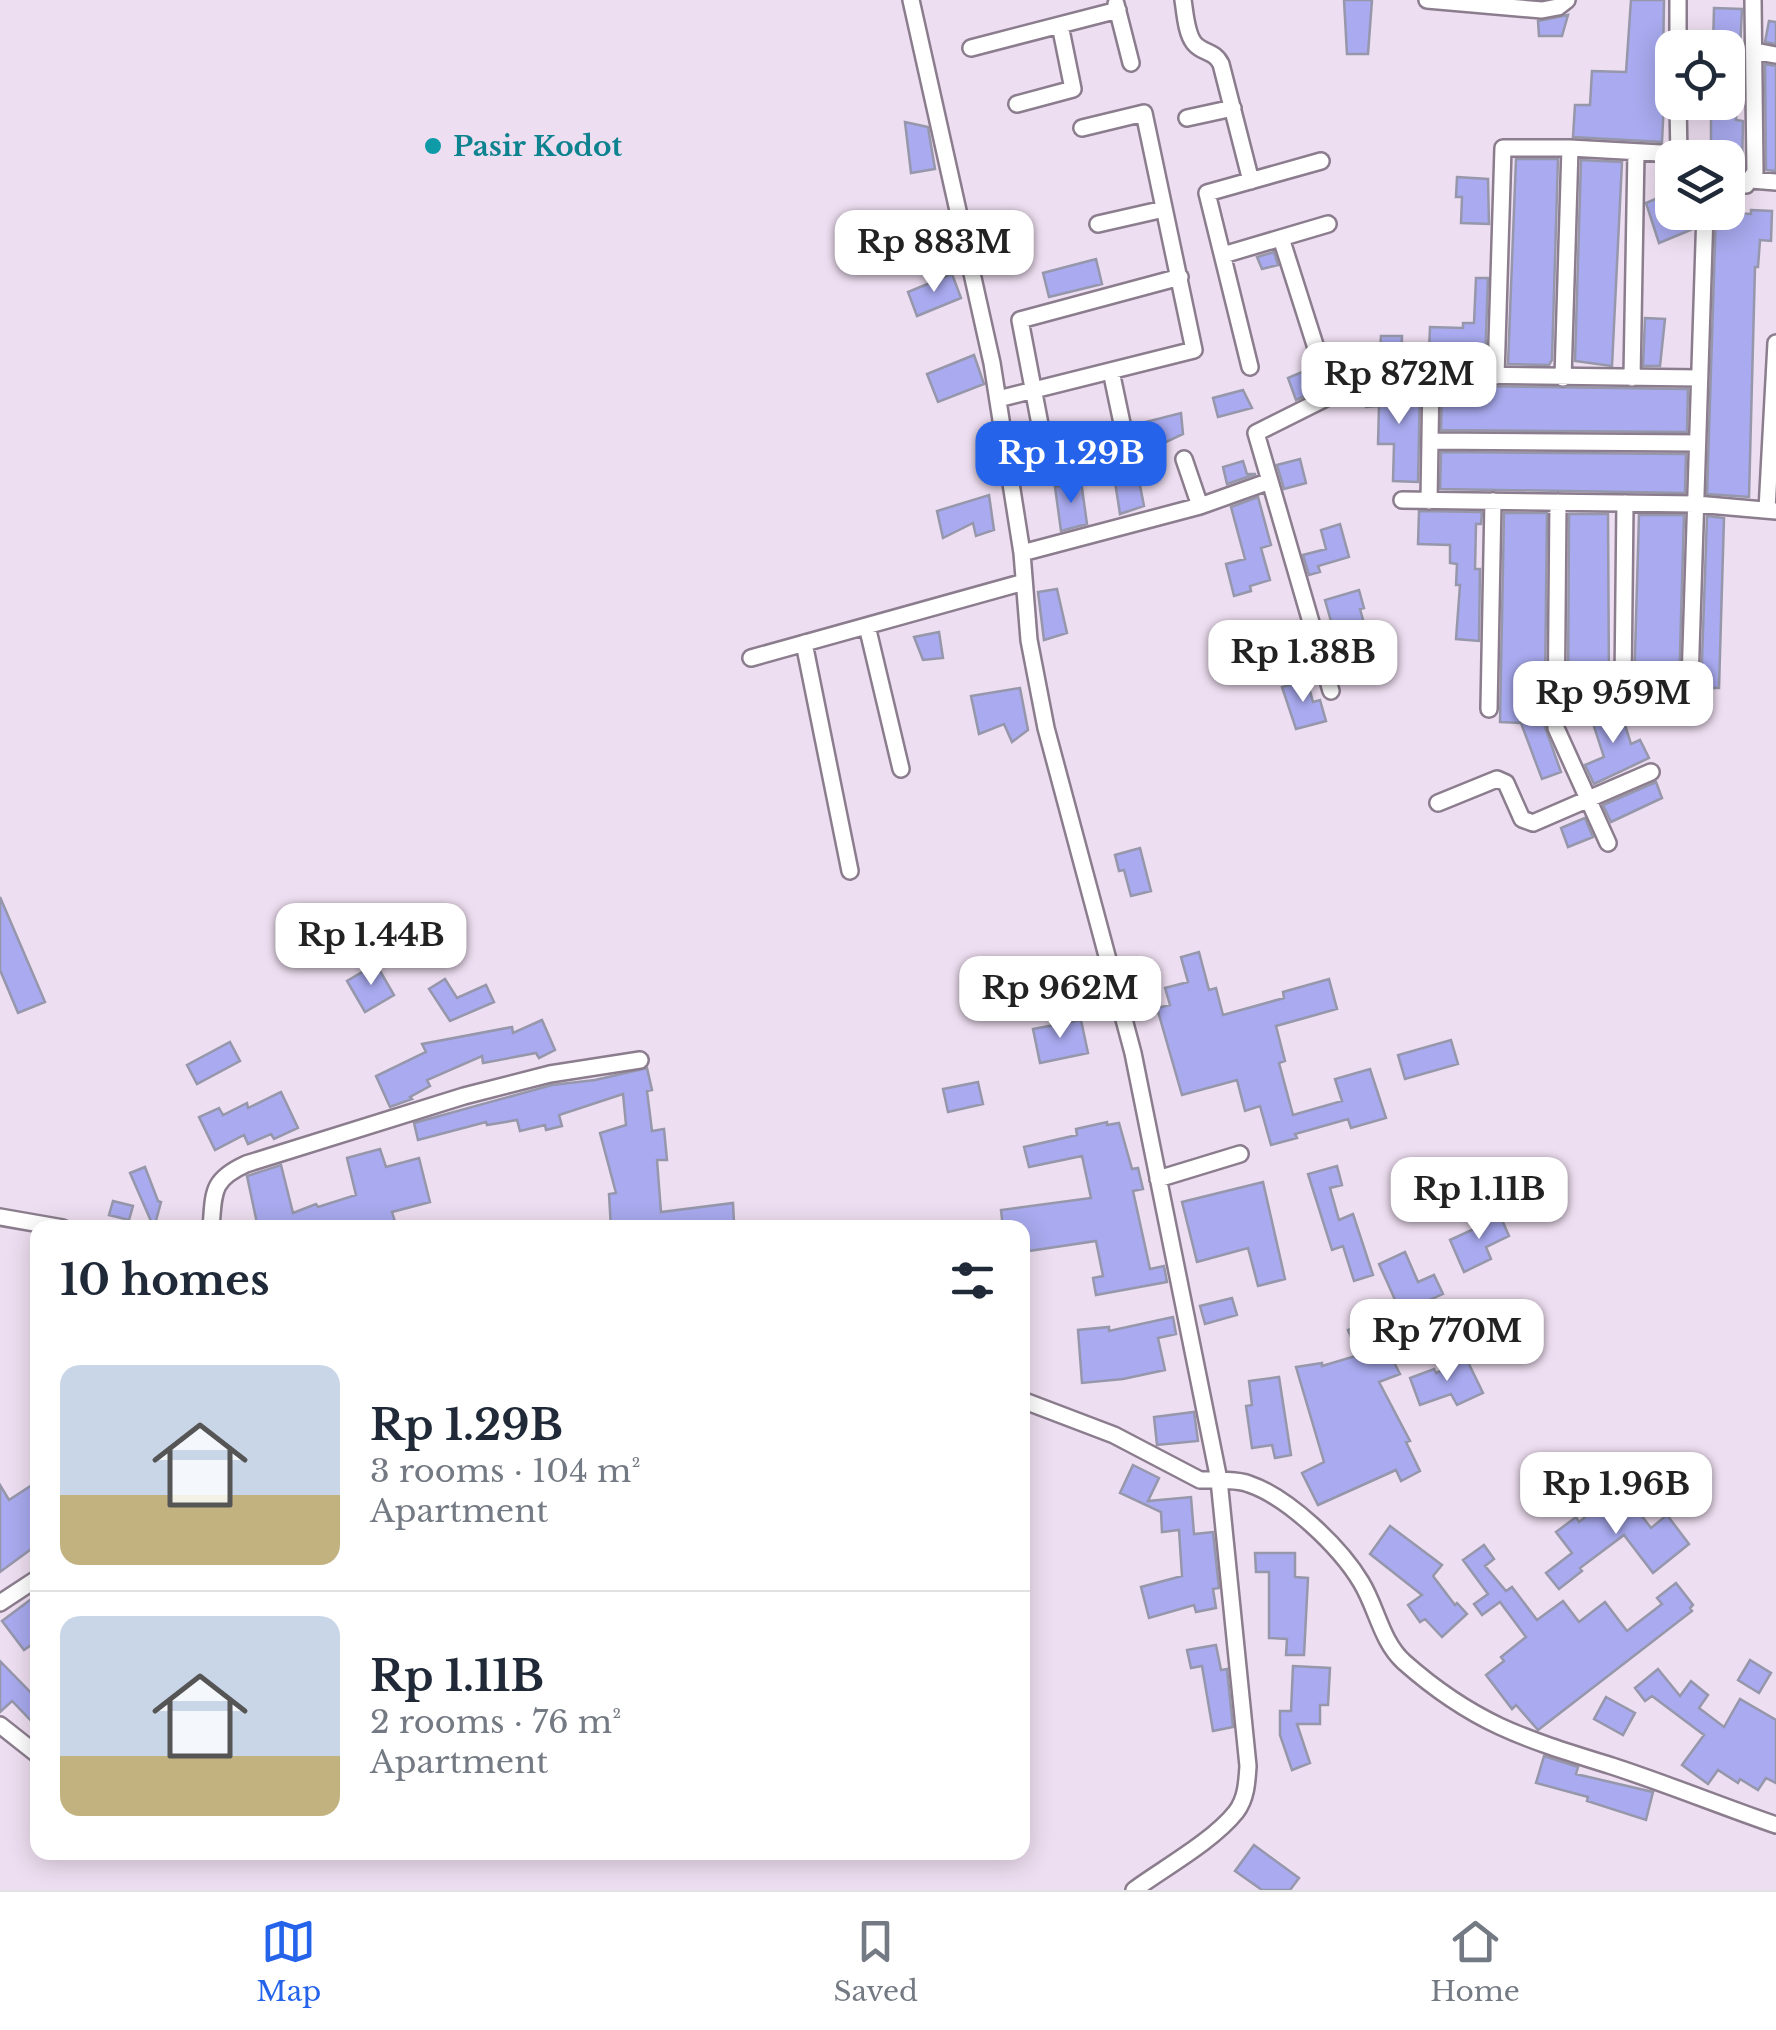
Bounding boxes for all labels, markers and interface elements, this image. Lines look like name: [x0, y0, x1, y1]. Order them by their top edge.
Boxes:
map controls: [1655, 30, 1745, 230]
button: locate: [1655, 30, 1745, 120]
place label: Pasir Kodot: [453, 129, 623, 164]
marker: Pasir Kodot: [422, 135, 444, 157]
button: layers: [1655, 140, 1745, 230]
pin: Rp 883M: [842, 210, 1026, 295]
text: Rp 883M: [857, 222, 1011, 262]
pin: Rp 872M: [1307, 342, 1491, 427]
text: Rp 872M: [1323, 354, 1475, 394]
pin: Rp 1.29B: [968, 421, 1174, 506]
text: Rp 1.29B: [997, 433, 1145, 473]
pin: Rp 1.38B: [1200, 620, 1406, 705]
text: Rp 1.38B: [1230, 632, 1376, 672]
pin: Rp 959M: [1521, 661, 1705, 746]
text: Rp 959M: [1535, 673, 1691, 713]
pin: Rp 1.44B: [268, 903, 474, 988]
text: Rp 1.44B: [297, 915, 445, 955]
pin: Rp 962M: [968, 956, 1152, 1041]
text: Rp 962M: [981, 968, 1139, 1008]
pin: Rp 1.11B: [1376, 1157, 1582, 1242]
text: Rp 1.11B: [1413, 1169, 1545, 1209]
icon: filters: [945, 1253, 1000, 1308]
text: 10 homes: [60, 1254, 270, 1306]
pin: Rp 770M: [1355, 1299, 1539, 1384]
text: Rp 770M: [1372, 1311, 1522, 1351]
text: Rp 1.29B: [370, 1399, 563, 1451]
icon: home: [140, 1405, 260, 1525]
text: 3 rooms · 104 m²: [370, 1451, 641, 1491]
pin: Rp 1.96B: [1513, 1452, 1719, 1537]
text: Rp 1.96B: [1542, 1464, 1690, 1504]
text: Apartment: [370, 1491, 548, 1531]
text: Rp 1.11B: [370, 1650, 544, 1702]
icon: home: [140, 1656, 260, 1776]
text: 2 rooms · 76 m²: [370, 1702, 621, 1742]
text: Apartment: [370, 1742, 548, 1782]
tab: Map: [256, 1914, 321, 2009]
tab: Saved: [834, 1914, 918, 2009]
tab: Home: [1430, 1914, 1520, 2009]

